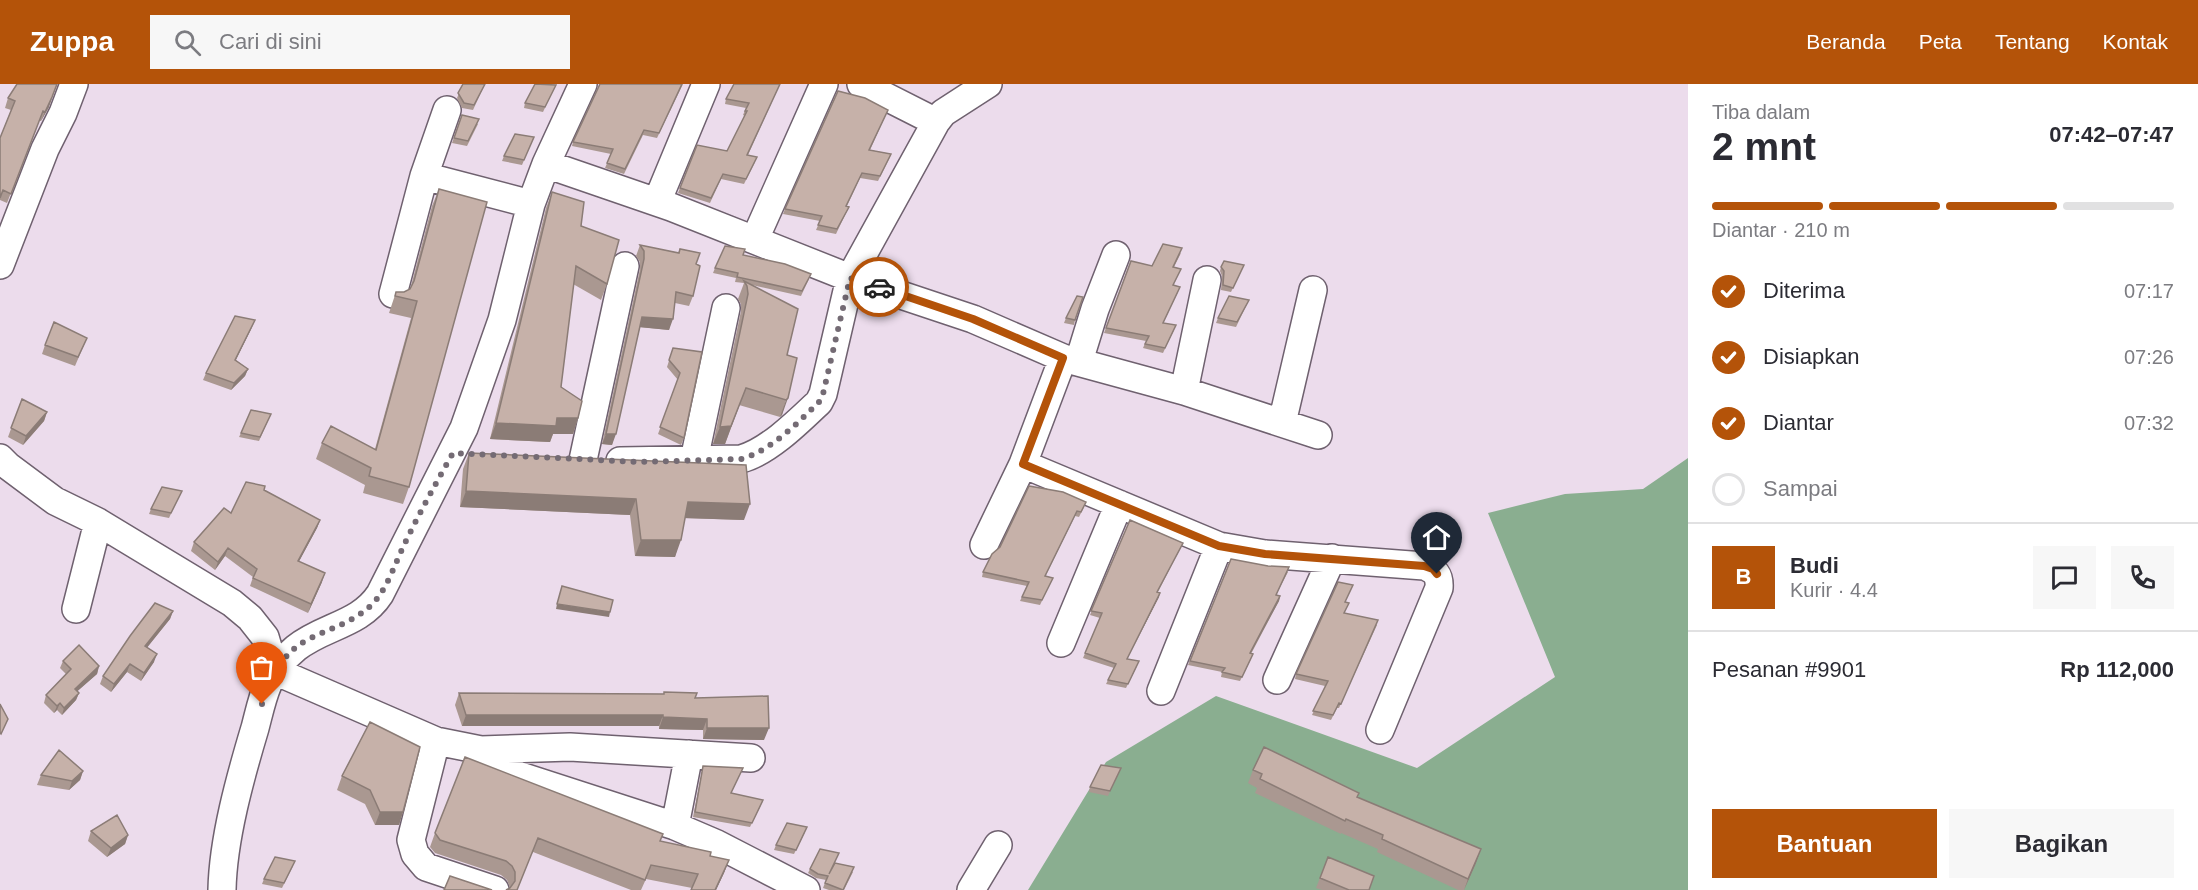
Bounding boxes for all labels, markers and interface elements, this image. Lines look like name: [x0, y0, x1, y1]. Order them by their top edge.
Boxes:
search box: [150, 15, 570, 69]
text: Zuppa: [30, 26, 114, 57]
icon: search: [171, 26, 204, 59]
text: Cari di sini: [219, 29, 322, 54]
text: Beranda: [1806, 30, 1886, 53]
text: Peta: [1919, 30, 1962, 53]
text: Tentang: [1995, 30, 2070, 53]
text: Kontak: [2103, 30, 2168, 53]
text: Tiba dalam: [1712, 101, 1810, 123]
text: 07:42–07:47: [2049, 122, 2174, 147]
text: 2 mnt: [1712, 125, 1816, 168]
text: Diantar · 210 m: [1712, 219, 1850, 241]
courier: [849, 257, 909, 317]
icon: car: [863, 271, 896, 304]
icon: check: [1712, 275, 1745, 308]
text: Diterima: [1763, 278, 1845, 303]
text: 07:17: [2124, 280, 2174, 302]
icon: check: [1712, 341, 1745, 374]
text: Disiapkan: [1763, 344, 1860, 369]
text: 07:26: [2124, 346, 2174, 368]
icon: check: [1712, 407, 1745, 440]
text: Diantar: [1763, 410, 1834, 435]
text: 07:32: [2124, 412, 2174, 434]
text: Sampai: [1763, 476, 1838, 501]
pin: [1411, 512, 1462, 574]
icon: home: [1420, 521, 1453, 554]
button: chat: [2033, 546, 2096, 609]
button: phone: [2111, 546, 2174, 609]
text: Budi: [1790, 553, 1839, 578]
text: B: [1736, 564, 1751, 589]
text: Kurir · 4.4: [1790, 579, 1878, 601]
pin: [236, 642, 287, 704]
icon: bag: [245, 651, 278, 684]
text: Pesanan #9901: [1712, 657, 1866, 682]
text: Rp 112,000: [2060, 657, 2174, 682]
button: Bantuan: [1712, 809, 1937, 878]
button: Bagikan: [1949, 809, 2174, 878]

